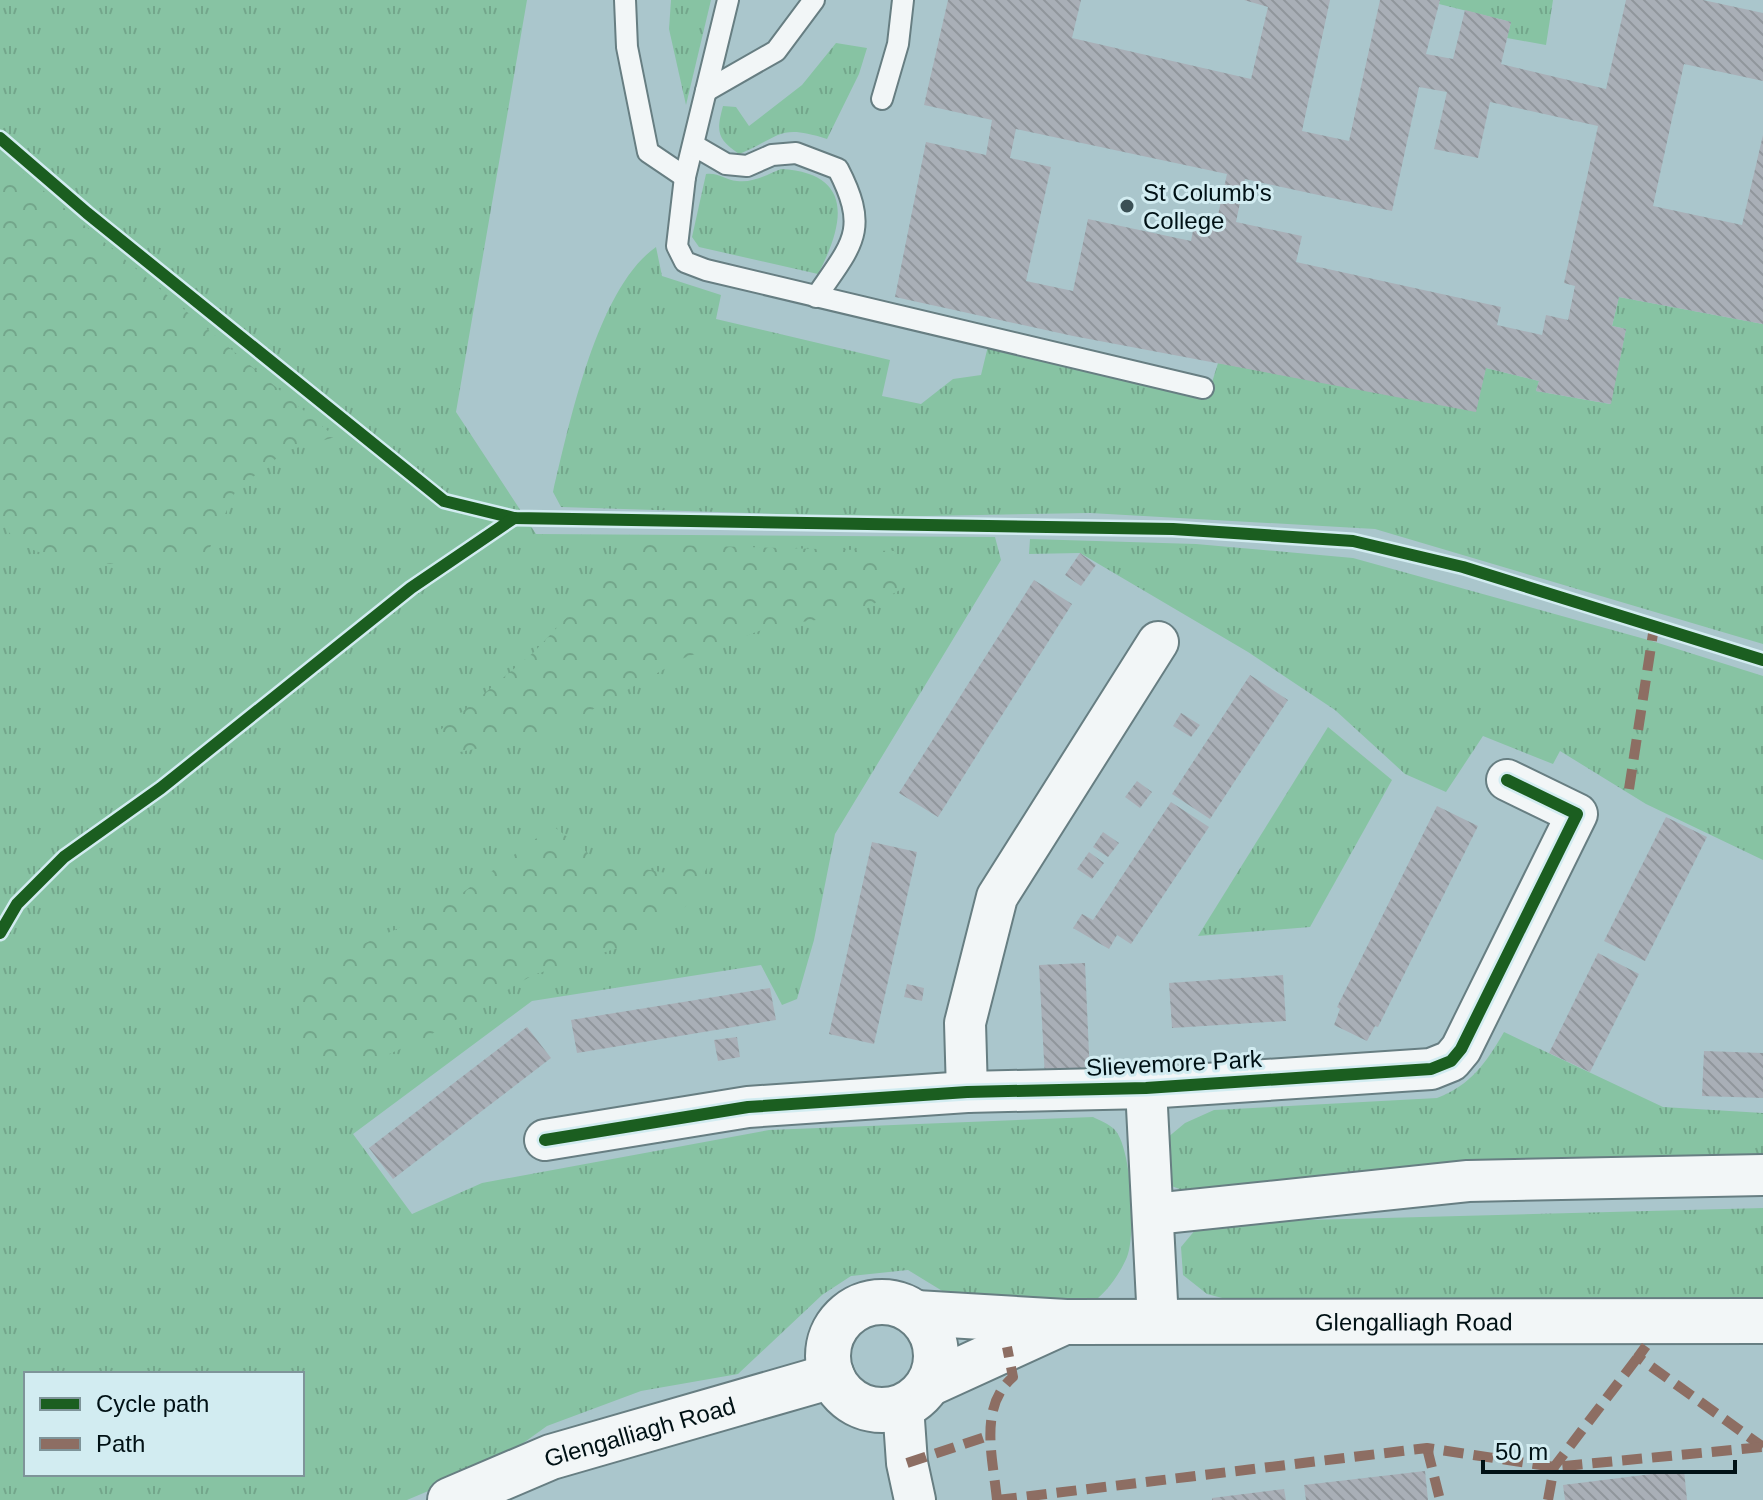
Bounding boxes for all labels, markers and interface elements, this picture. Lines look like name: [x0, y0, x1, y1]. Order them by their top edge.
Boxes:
place label: St Columb's College: [1143, 179, 1272, 234]
marker: St Columb's College: [1118, 197, 1136, 215]
street label: Slievemore Park: [1085, 1045, 1264, 1081]
street label: Glengalliagh Road: [1315, 1308, 1513, 1335]
legend: [24, 1372, 304, 1476]
text: Cycle path: [96, 1390, 209, 1417]
street label: Glengalliagh Road: [541, 1391, 738, 1472]
scale bar: [1483, 1424, 1735, 1474]
text: Path: [96, 1430, 145, 1457]
text: 50 m: [1495, 1438, 1548, 1465]

